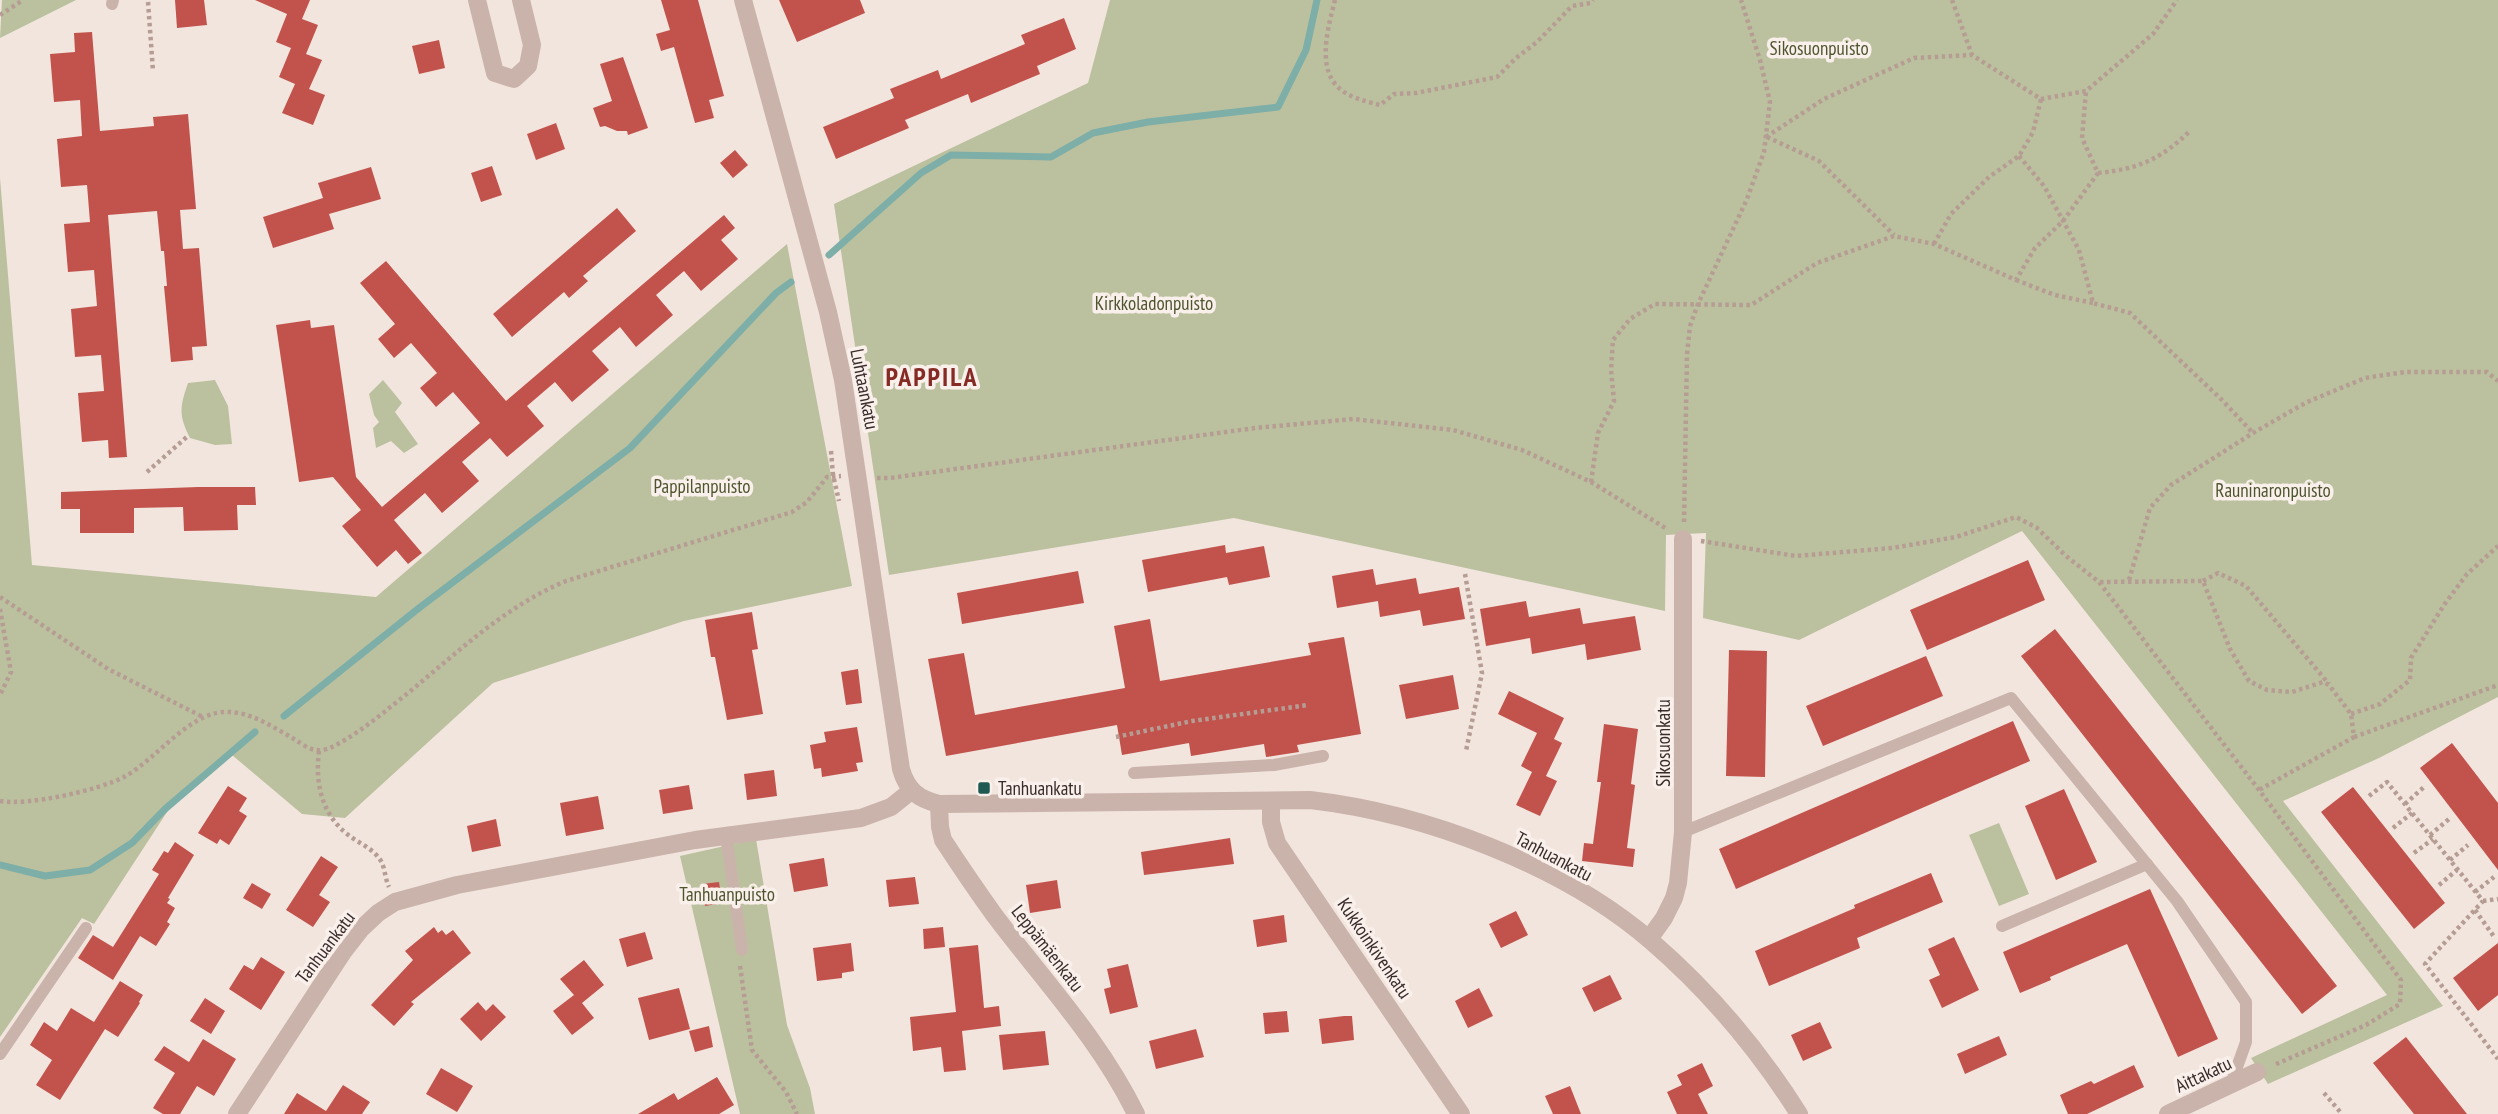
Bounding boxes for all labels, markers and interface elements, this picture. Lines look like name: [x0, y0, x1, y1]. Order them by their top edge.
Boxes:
park label: Sikosuonpuisto: [1769, 36, 1869, 60]
park label: Kirkkoladonpuisto: [1095, 291, 1213, 315]
street label: Luhtaankatu: [845, 347, 885, 431]
district label: PAPPILA: [885, 360, 979, 393]
park label: Pappilanpuisto: [653, 474, 751, 498]
park label: Rauninaronpuisto: [2215, 478, 2331, 502]
street label: Sikosuonkatu: [1651, 699, 1675, 787]
place label: Tanhuankatu: [998, 776, 1082, 800]
marker: Tanhuankatu: [976, 780, 992, 796]
street label: Tanhuankatu: [1511, 826, 1597, 886]
park label: Tanhuanpuisto: [679, 882, 775, 906]
street label: Kukkoinkivenkatu: [1333, 893, 1417, 1003]
street label: Leppämäenkatu: [1007, 900, 1089, 996]
street label: Tanhuankatu: [290, 906, 360, 988]
street label: Aittakatu: [2171, 1051, 2235, 1097]

